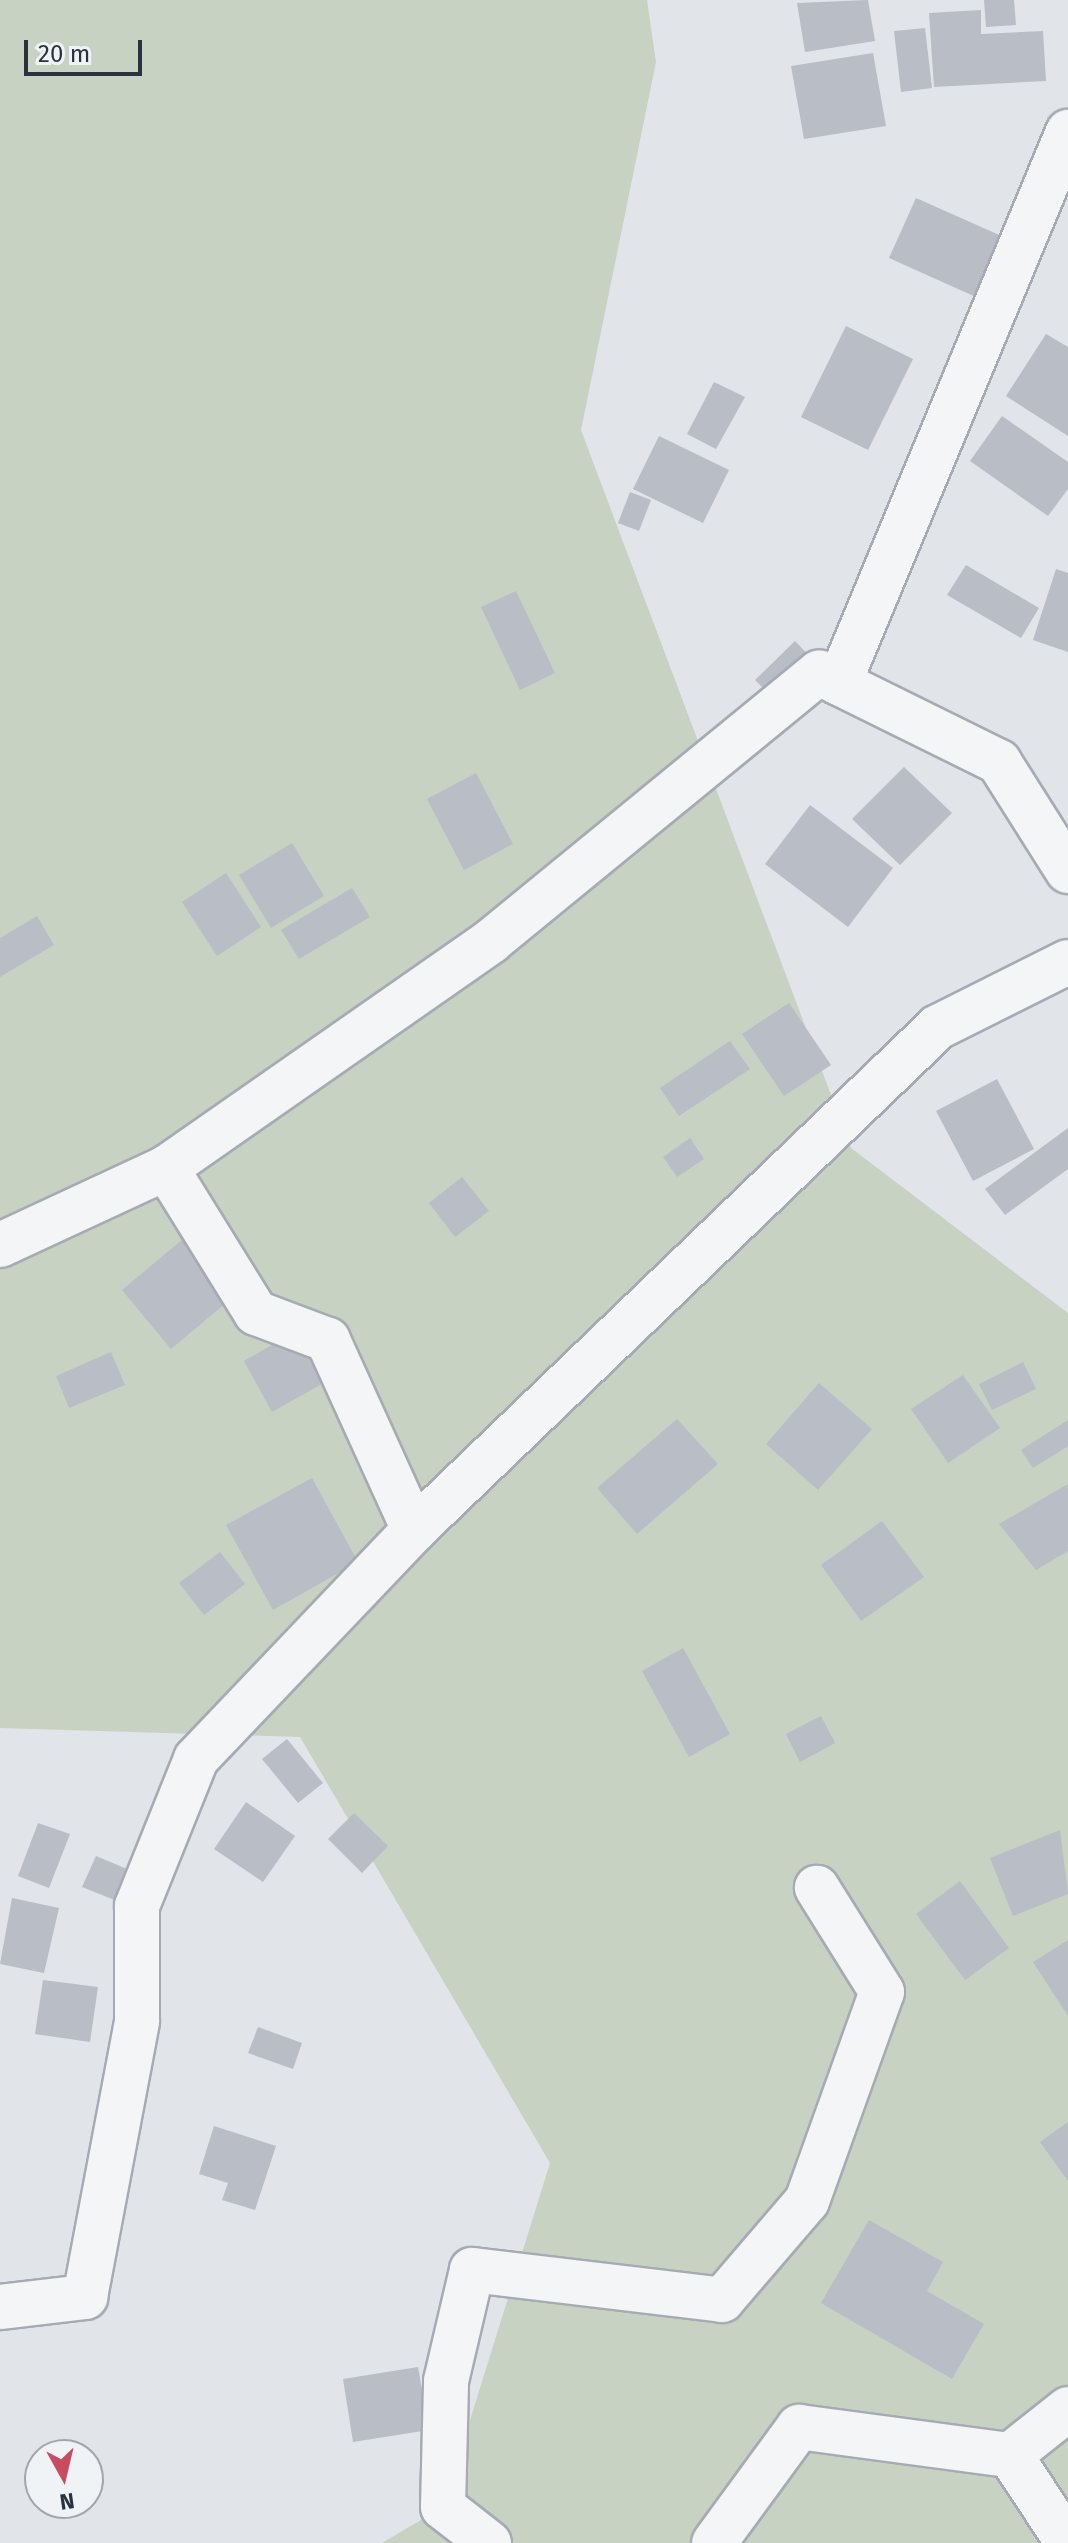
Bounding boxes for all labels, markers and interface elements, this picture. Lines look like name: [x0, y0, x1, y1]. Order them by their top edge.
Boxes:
scale bar: [28, 24, 146, 74]
text: 20 m: [38, 40, 90, 68]
north arrow: [24, 2439, 104, 2519]
text: N: [58, 2487, 76, 2516]

